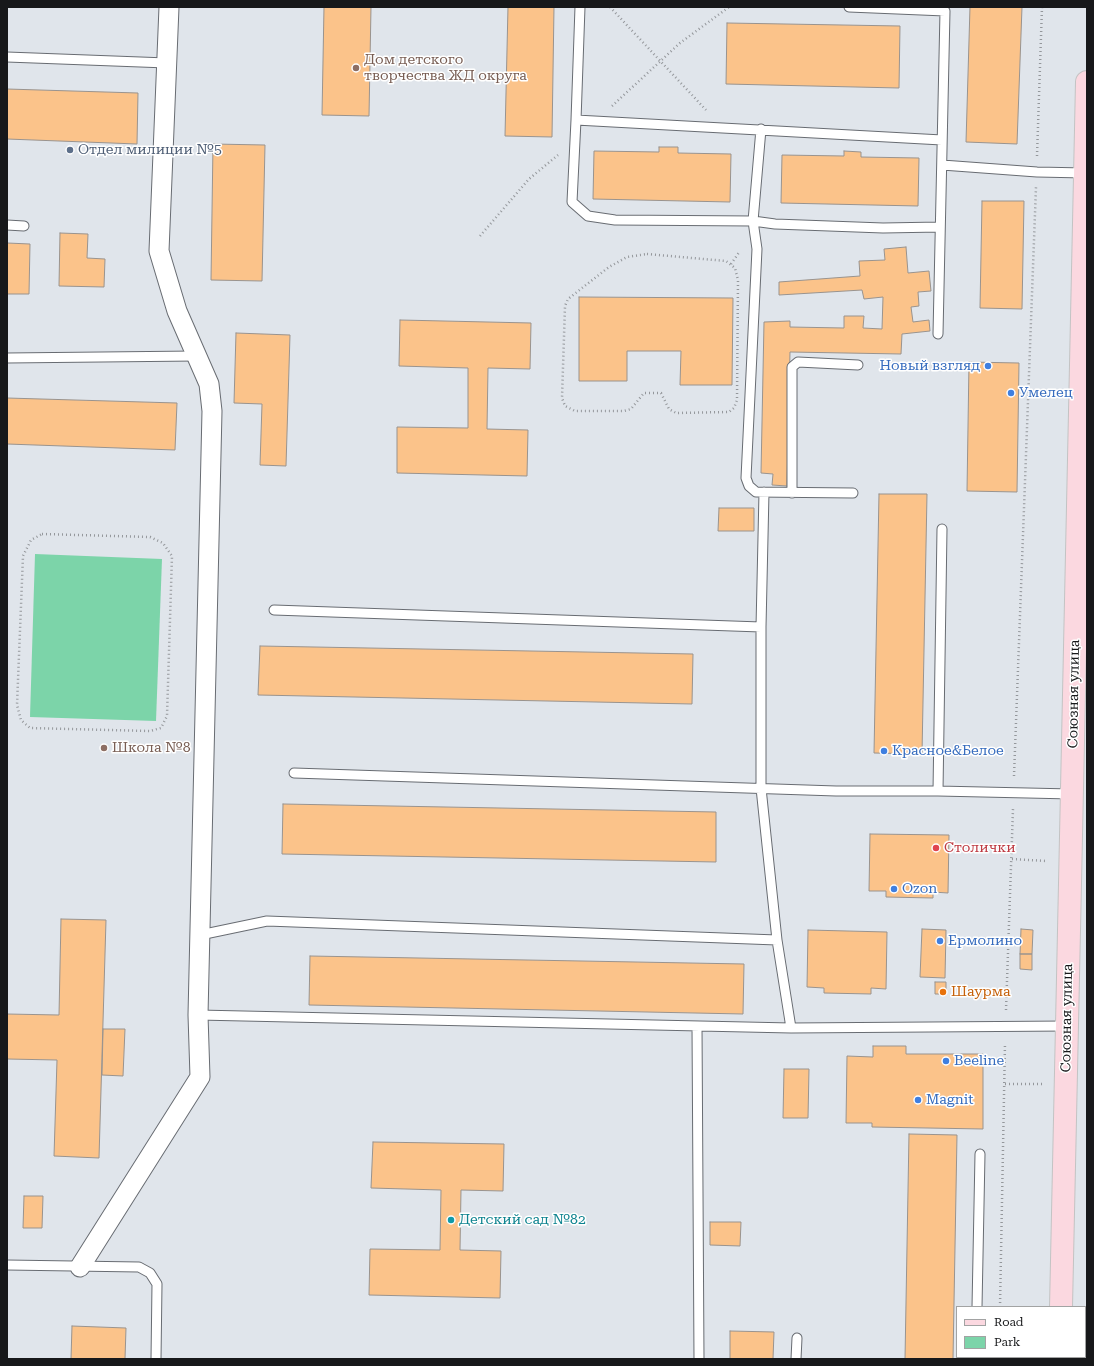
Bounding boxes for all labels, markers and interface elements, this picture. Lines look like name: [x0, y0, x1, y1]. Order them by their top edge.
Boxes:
place label: Дом детского творчества ЖД округа: [364, 52, 527, 84]
marker: Дом детского творчества ЖД округа: [351, 63, 361, 73]
place label: Отдел милиции №5: [78, 142, 222, 158]
marker: Отдел милиции №5: [65, 145, 75, 155]
place label: Новый взгляд: [879, 358, 980, 374]
marker: Новый взгляд: [983, 361, 993, 371]
place label: Умелец: [1019, 385, 1073, 401]
marker: Умелец: [1006, 388, 1016, 398]
street label: Союзная улица: [1065, 639, 1083, 749]
place label: Школа №8: [112, 740, 191, 756]
marker: Школа №8: [99, 743, 109, 753]
place label: Красное&Белое: [892, 743, 1004, 759]
marker: Красное&Белое: [879, 746, 889, 756]
place label: Столички: [944, 840, 1016, 856]
marker: Столички: [931, 843, 941, 853]
place label: Ozon: [902, 881, 937, 897]
marker: Ozon: [889, 884, 899, 894]
place label: Ермолино: [948, 933, 1022, 949]
marker: Ермолино: [935, 936, 945, 946]
street label: Союзная улица: [1058, 963, 1076, 1073]
place label: Шаурма: [951, 984, 1011, 1000]
marker: Шаурма: [938, 987, 948, 997]
place label: Beeline: [954, 1053, 1004, 1069]
marker: Beeline: [941, 1056, 951, 1066]
place label: Magnit: [926, 1092, 973, 1108]
marker: Magnit: [913, 1095, 923, 1105]
place label: Детский сад №82: [459, 1212, 586, 1228]
marker: Детский сад №82: [446, 1215, 456, 1225]
legend: [956, 1306, 1086, 1358]
text: Road: [994, 1315, 1023, 1329]
text: Park: [994, 1335, 1020, 1349]

